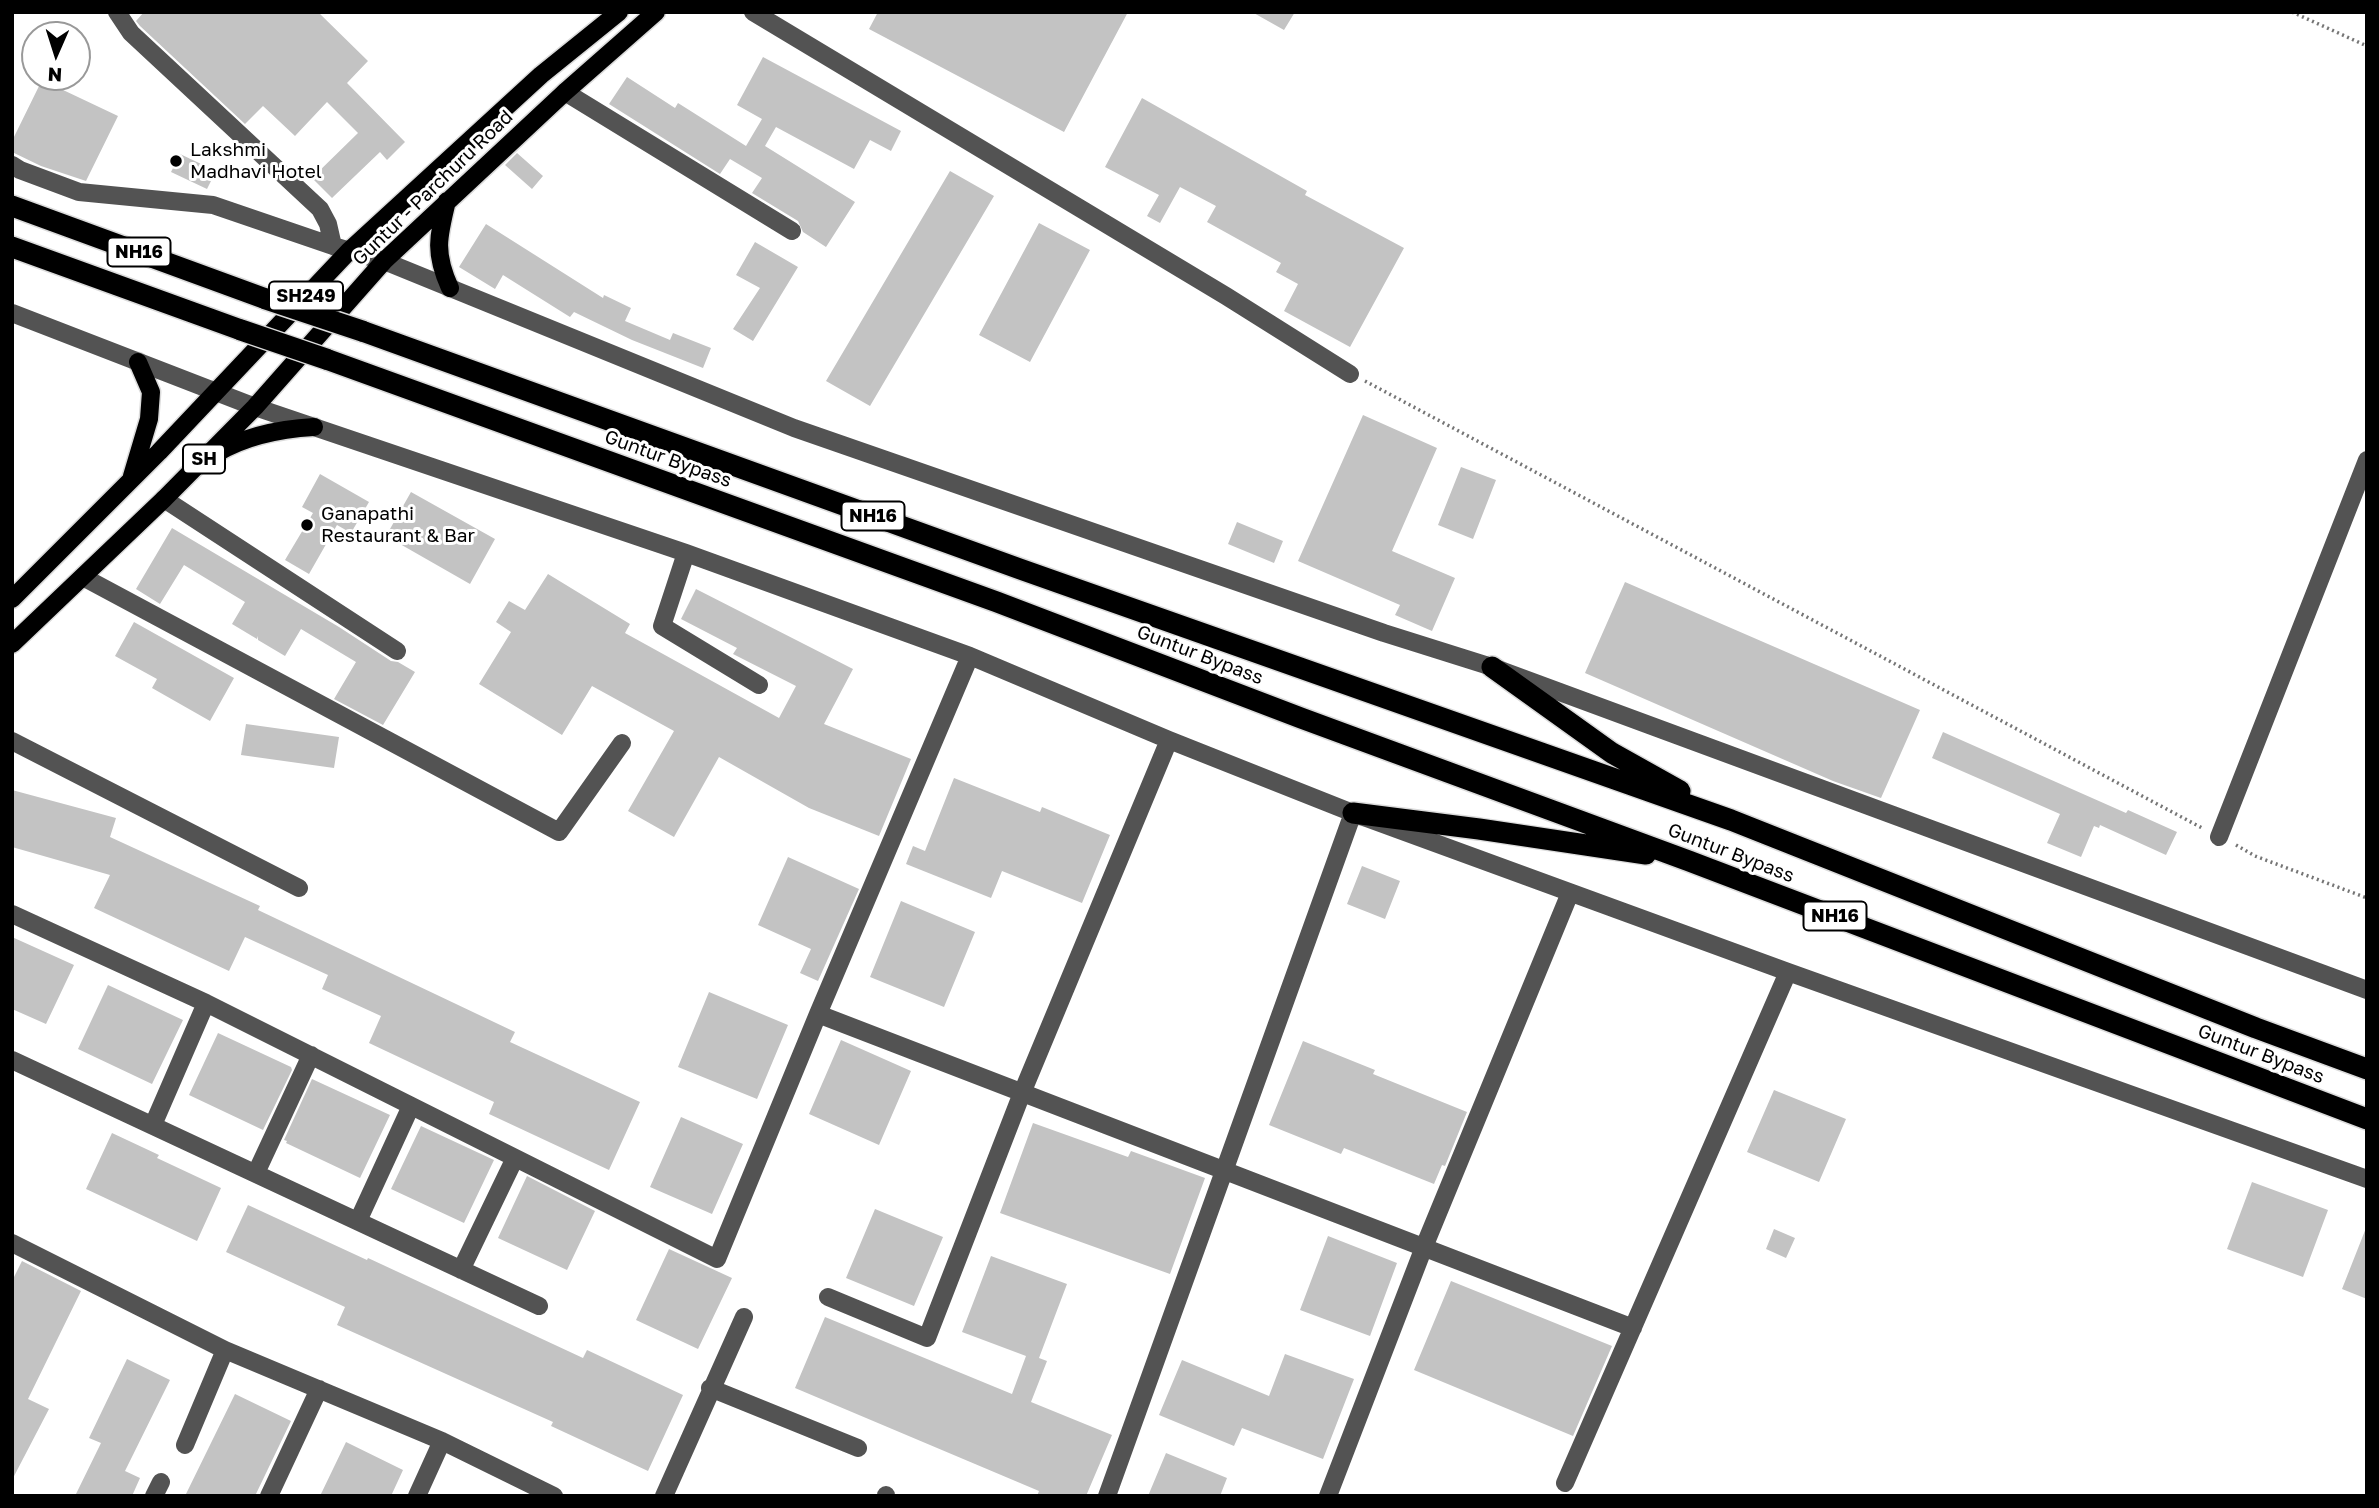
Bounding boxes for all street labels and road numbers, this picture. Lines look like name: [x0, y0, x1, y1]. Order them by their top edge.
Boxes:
street label: Guntur - Parchuru Road: [348, 106, 518, 270]
road number: NH16: [108, 238, 170, 266]
road number: SH249: [269, 282, 343, 310]
street label: Guntur Bypass: [601, 425, 735, 493]
road number: SH: [183, 444, 225, 474]
road number: NH16: [842, 502, 904, 530]
street label: Guntur Bypass: [1134, 620, 1266, 690]
street label: Guntur Bypass: [1665, 818, 1797, 888]
road number: NH16: [1804, 902, 1867, 931]
street label: Guntur Bypass: [2195, 1019, 2327, 1089]

